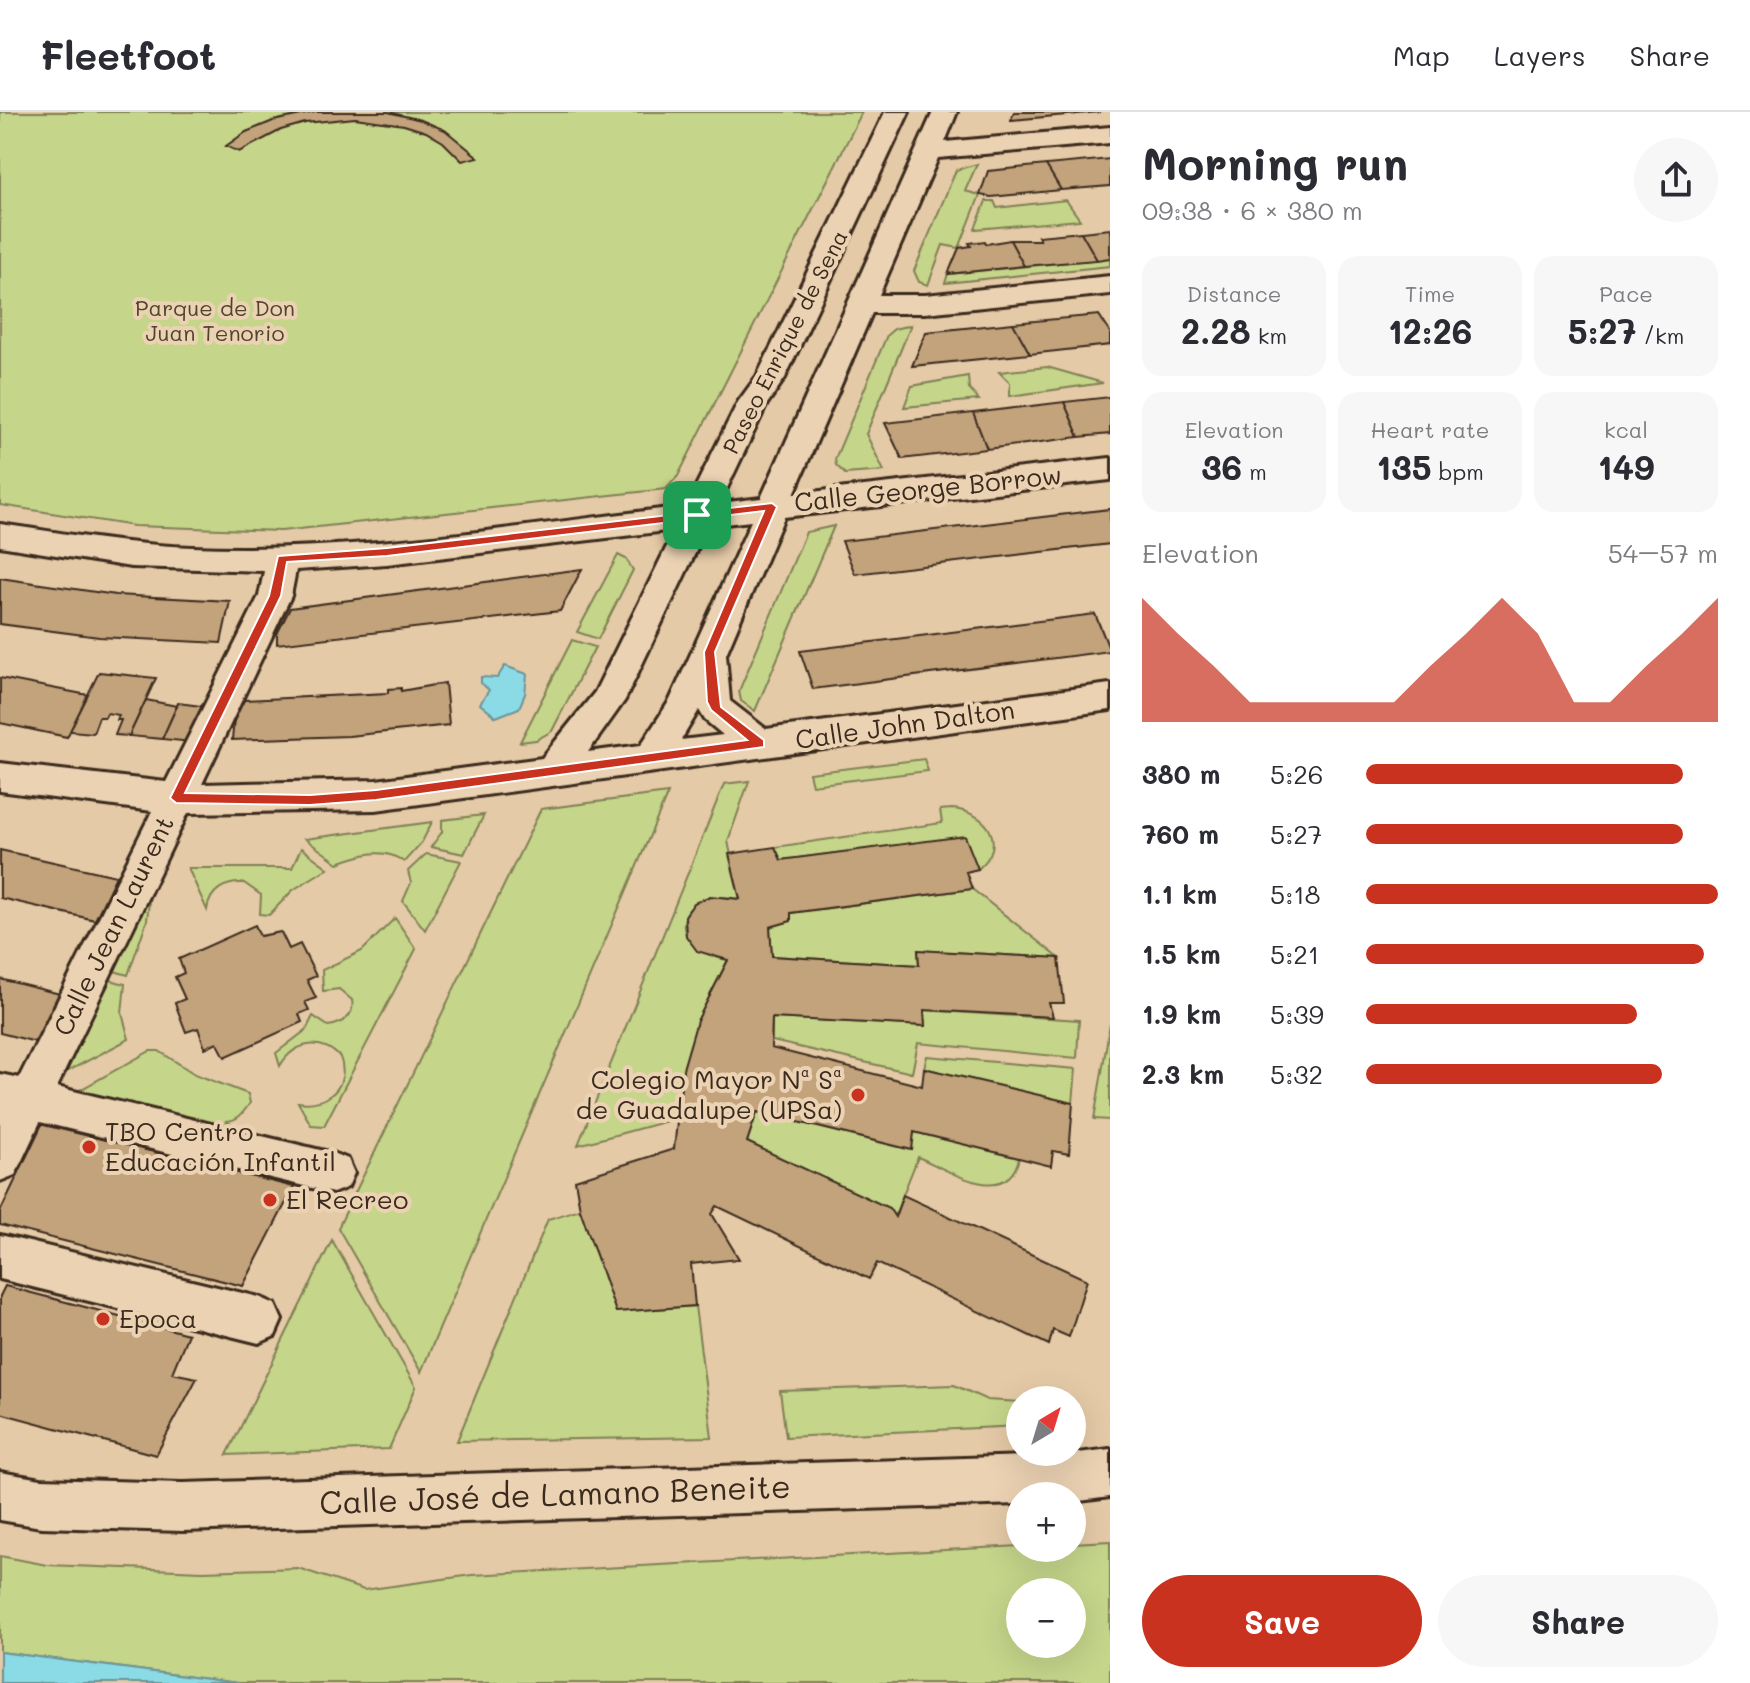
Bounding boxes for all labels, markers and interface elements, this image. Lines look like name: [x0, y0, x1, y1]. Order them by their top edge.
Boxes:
text: Fleetfoot: [40, 30, 216, 80]
text: Map: [1393, 37, 1450, 73]
text: Layers: [1494, 37, 1586, 73]
text: Share: [1630, 37, 1710, 73]
text: Morning run: [1142, 134, 1408, 191]
button: share: [1634, 138, 1718, 222]
text: 09:38 · 6 × 380 m: [1142, 193, 1363, 227]
street label: Paseo Enrique de Sena: [715, 225, 854, 459]
text: Distance: [1187, 279, 1281, 308]
text: Time: [1405, 279, 1455, 308]
text: Pace: [1599, 279, 1653, 308]
park label: Parque de Don Juan Tenorio: [135, 293, 295, 347]
text: 2.28: [1181, 308, 1251, 353]
text: 12:26: [1388, 308, 1472, 353]
text: 5:27: [1568, 308, 1636, 353]
text: km: [1251, 321, 1287, 350]
text: /km: [1636, 321, 1684, 350]
text: Elevation: [1185, 415, 1283, 444]
text: Heart rate: [1371, 415, 1489, 444]
text: kcal: [1604, 415, 1648, 444]
text: 36: [1201, 444, 1242, 489]
text: 135: [1376, 444, 1432, 489]
text: 149: [1597, 444, 1655, 489]
street label: Calle George Borrow: [792, 457, 1063, 519]
text: m: [1242, 457, 1267, 486]
text: bpm: [1432, 457, 1484, 486]
pin: [663, 481, 731, 549]
icon: arrive: [675, 493, 719, 537]
text: Elevation: [1142, 536, 1259, 570]
text: 54–57 m: [1608, 536, 1718, 570]
street label: Calle John Dalton: [793, 692, 1017, 756]
text: 380 m: [1142, 757, 1220, 791]
text: 5:26: [1270, 757, 1323, 791]
street label: Calle Jean Laurent: [45, 810, 181, 1041]
text: 760 m: [1142, 817, 1219, 851]
text: 5:27: [1270, 817, 1322, 851]
text: 1.1 km: [1142, 877, 1217, 911]
text: 5:18: [1270, 877, 1321, 911]
text: 1.5 km: [1142, 937, 1221, 971]
text: 5:21: [1270, 937, 1319, 971]
text: 1.9 km: [1142, 997, 1221, 1031]
text: 5:39: [1270, 997, 1324, 1031]
text: 2.3 km: [1142, 1057, 1224, 1091]
text: 5:32: [1270, 1057, 1323, 1091]
place label: Colegio Mayor Nª Sª de Guadalupe (UPSa): [576, 1062, 842, 1126]
marker: Colegio Mayor Nª Sª de Guadalupe (UPSa): [849, 1086, 867, 1104]
place label: TBO Centro Educación Infantil: [105, 1114, 336, 1178]
marker: TBO Centro Educación Infantil: [80, 1138, 98, 1156]
place label: El Recreo: [286, 1182, 408, 1216]
marker: El Recreo: [261, 1191, 279, 1209]
place label: Epoca: [119, 1301, 197, 1335]
marker: Epoca: [94, 1310, 112, 1328]
north arrow: [1006, 1386, 1086, 1466]
map controls: [1006, 1386, 1086, 1658]
street label: Calle José de Lamano Beneite: [319, 1464, 791, 1522]
button: +: [1006, 1482, 1086, 1562]
button: Save: [1142, 1575, 1422, 1667]
button: Share: [1438, 1575, 1718, 1667]
button: −: [1006, 1578, 1086, 1658]

